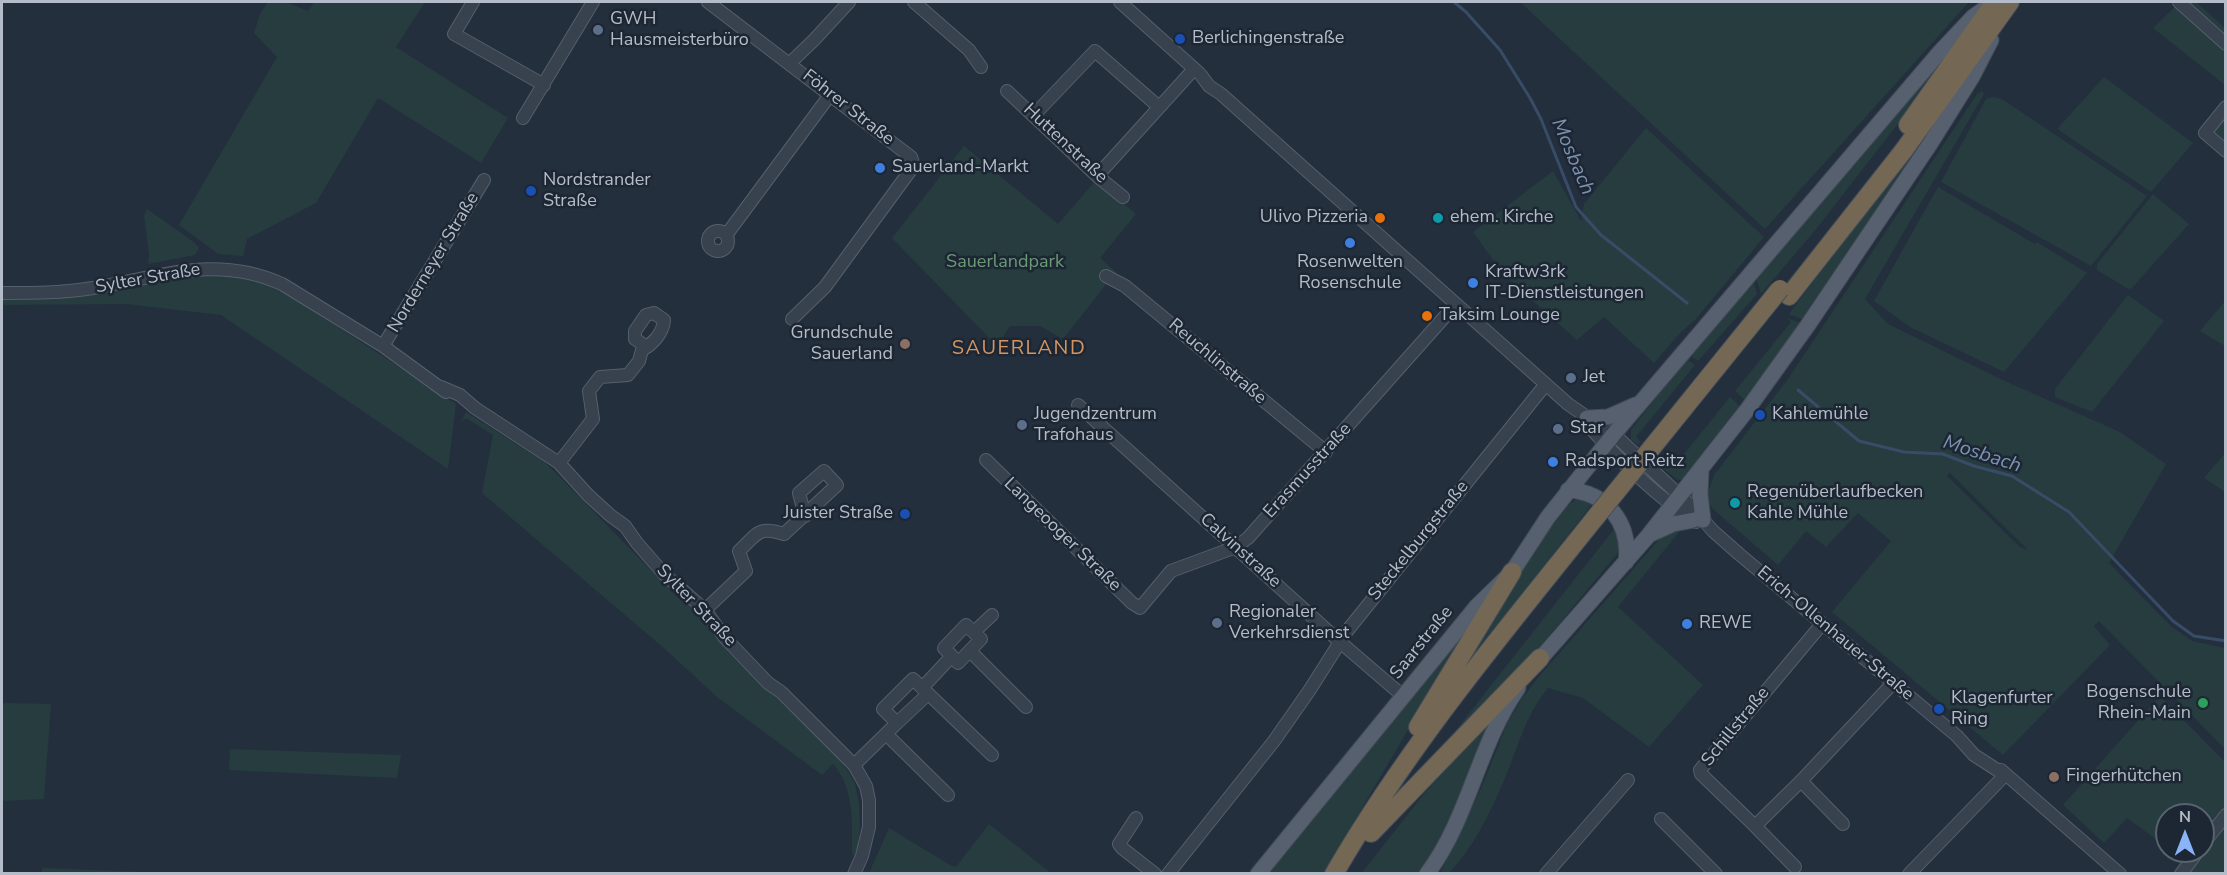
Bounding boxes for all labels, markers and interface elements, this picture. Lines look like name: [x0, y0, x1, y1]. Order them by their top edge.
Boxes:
place label: GWH Hausmeisterbüro: [610, 9, 749, 52]
marker: GWH Hausmeisterbüro: [591, 23, 605, 37]
place label: Berlichingenstraße: [1192, 28, 1344, 50]
marker: Berlichingenstraße: [1173, 32, 1187, 46]
street label: Föhrer Straße: [798, 65, 898, 151]
street label: Huttenstraße: [1018, 100, 1112, 188]
water label: Mosbach: [1545, 115, 1599, 199]
place label: Sauerland-Markt: [892, 157, 1028, 179]
marker: Sauerland-Markt: [873, 161, 887, 175]
place label: Nordstrander Straße: [543, 170, 651, 213]
marker: Nordstrander Straße: [524, 184, 538, 198]
street label: Norderneyer Straße: [384, 189, 484, 337]
place label: Ulivo Pizzeria: [1260, 207, 1368, 229]
place label: ehem. Kirche: [1450, 207, 1553, 229]
marker: Ulivo Pizzeria: [1373, 211, 1387, 225]
marker: ehem. Kirche: [1431, 211, 1445, 225]
marker: Rosenwelten Rosenschule: [1343, 236, 1357, 250]
park label: Sauerlandpark: [946, 252, 1064, 274]
place label: Rosenwelten Rosenschule: [1297, 252, 1403, 294]
street label: Sylter Straße: [94, 259, 202, 299]
place label: Kraftw3rk IT-Dienstleistungen: [1485, 262, 1644, 304]
marker: Kraftw3rk IT-Dienstleistungen: [1466, 276, 1480, 290]
place label: Taksim Lounge: [1439, 305, 1560, 327]
marker: Taksim Lounge: [1420, 309, 1434, 323]
street label: Reuchlinstraße: [1164, 315, 1270, 409]
place label: Grundschule Sauerland: [791, 323, 893, 366]
marker: Grundschule Sauerland: [898, 337, 912, 351]
district label: SAUERLAND: [952, 337, 1086, 361]
place label: Jet: [1583, 367, 1605, 389]
marker: Jet: [1564, 371, 1578, 385]
place label: Jugendzentrum Trafohaus: [1034, 404, 1157, 446]
place label: Kahlemühle: [1772, 404, 1868, 426]
marker: Kahlemühle: [1753, 408, 1767, 422]
marker: Jugendzentrum Trafohaus: [1015, 418, 1029, 432]
place label: Star: [1570, 418, 1603, 440]
street label: Erasmusstraße: [1260, 419, 1356, 523]
marker: Star: [1551, 422, 1565, 436]
water label: Mosbach: [1940, 431, 2024, 479]
place label: Radsport Reitz: [1565, 451, 1684, 473]
marker: Radsport Reitz: [1546, 455, 1560, 469]
street label: Langeooger Straße: [999, 473, 1125, 597]
street label: Steckelburgstraße: [1364, 477, 1474, 605]
place label: Regenüberlaufbecken Kahle Mühle: [1747, 482, 1923, 524]
marker: Regenüberlaufbecken Kahle Mühle: [1728, 496, 1742, 510]
place label: Juister Straße: [784, 503, 893, 525]
marker: Juister Straße: [898, 507, 912, 521]
street label: Calvinstraße: [1195, 509, 1285, 593]
street label: Sylter Straße: [651, 560, 741, 652]
street label: Erich-Ollenhauer-Straße: [1752, 562, 1918, 706]
place label: Regionaler Verkehrsdienst: [1229, 602, 1349, 644]
street label: Saarstraße: [1386, 602, 1458, 684]
place label: REWE: [1699, 613, 1752, 635]
marker: Regionaler Verkehrsdienst: [1210, 616, 1224, 630]
marker: REWE: [1680, 617, 1694, 631]
place label: Bogenschule Rhein-Main: [2086, 682, 2191, 724]
street label: Schillstraße: [1697, 683, 1775, 771]
place label: Klagenfurter Ring: [1951, 688, 2053, 730]
marker: Bogenschule Rhein-Main: [2196, 696, 2210, 710]
marker: Klagenfurter Ring: [1932, 702, 1946, 716]
place label: Fingerhütchen: [2066, 766, 2182, 788]
marker: Fingerhütchen: [2047, 770, 2061, 784]
north arrow: [2155, 803, 2215, 863]
text: N: [2179, 806, 2191, 828]

